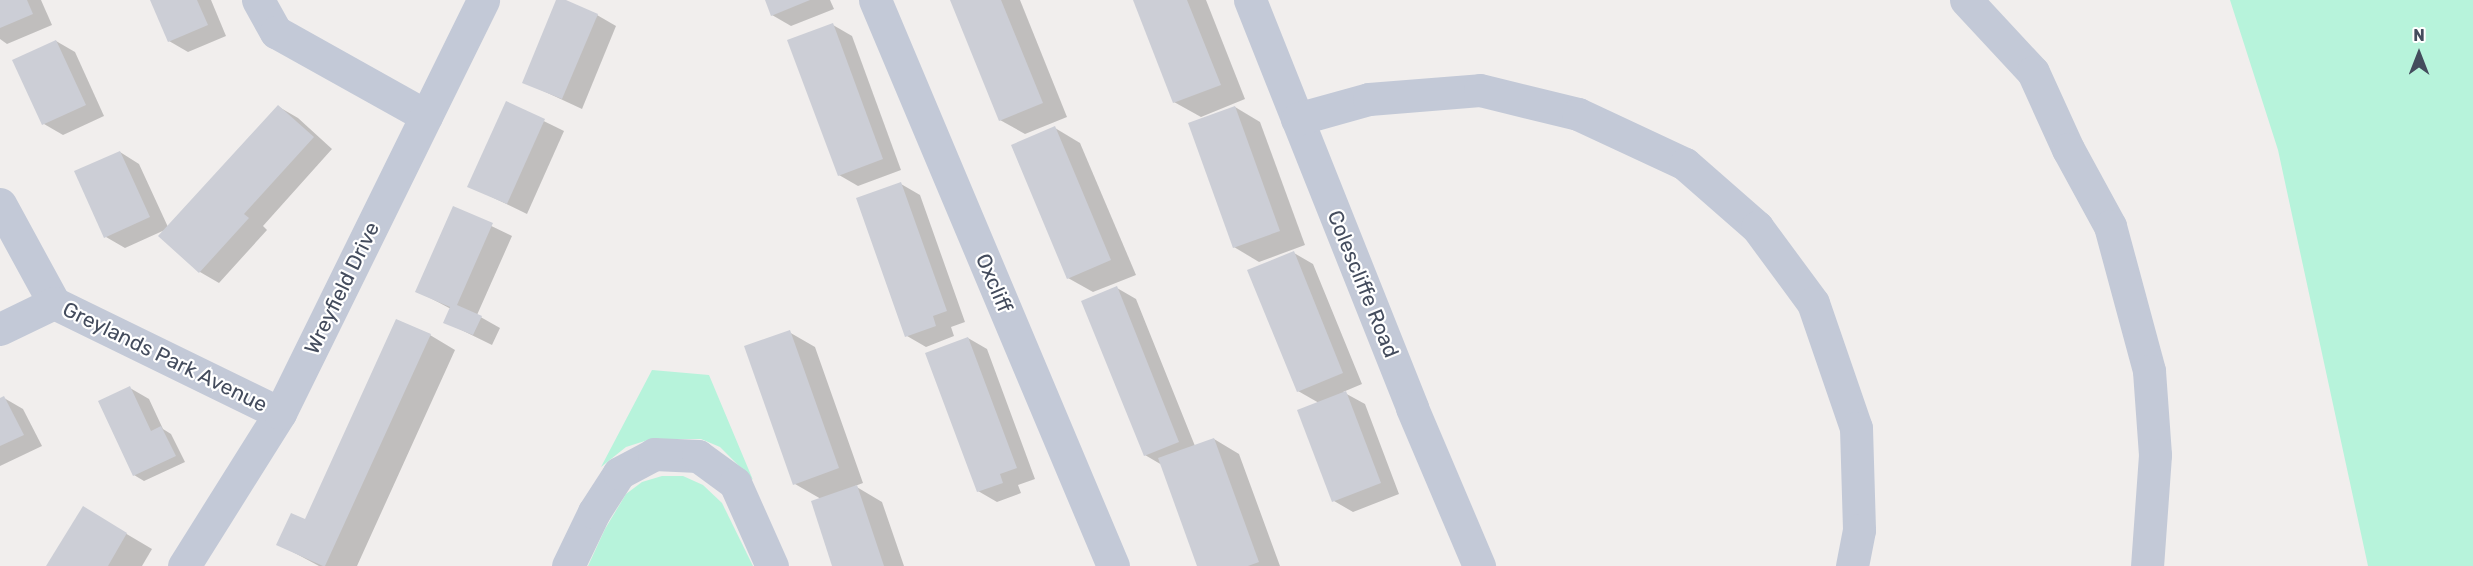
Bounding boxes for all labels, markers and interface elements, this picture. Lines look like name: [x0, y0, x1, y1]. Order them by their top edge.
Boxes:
north arrow: [2389, 24, 2449, 84]
text: N: [2413, 26, 2425, 45]
street label: Colescliffe Road: [1322, 207, 1404, 361]
street label: Wreyfield Drive: [299, 218, 385, 358]
street label: Oxcliff: [970, 250, 1018, 316]
street label: Greylands Park Avenue: [58, 296, 272, 418]

